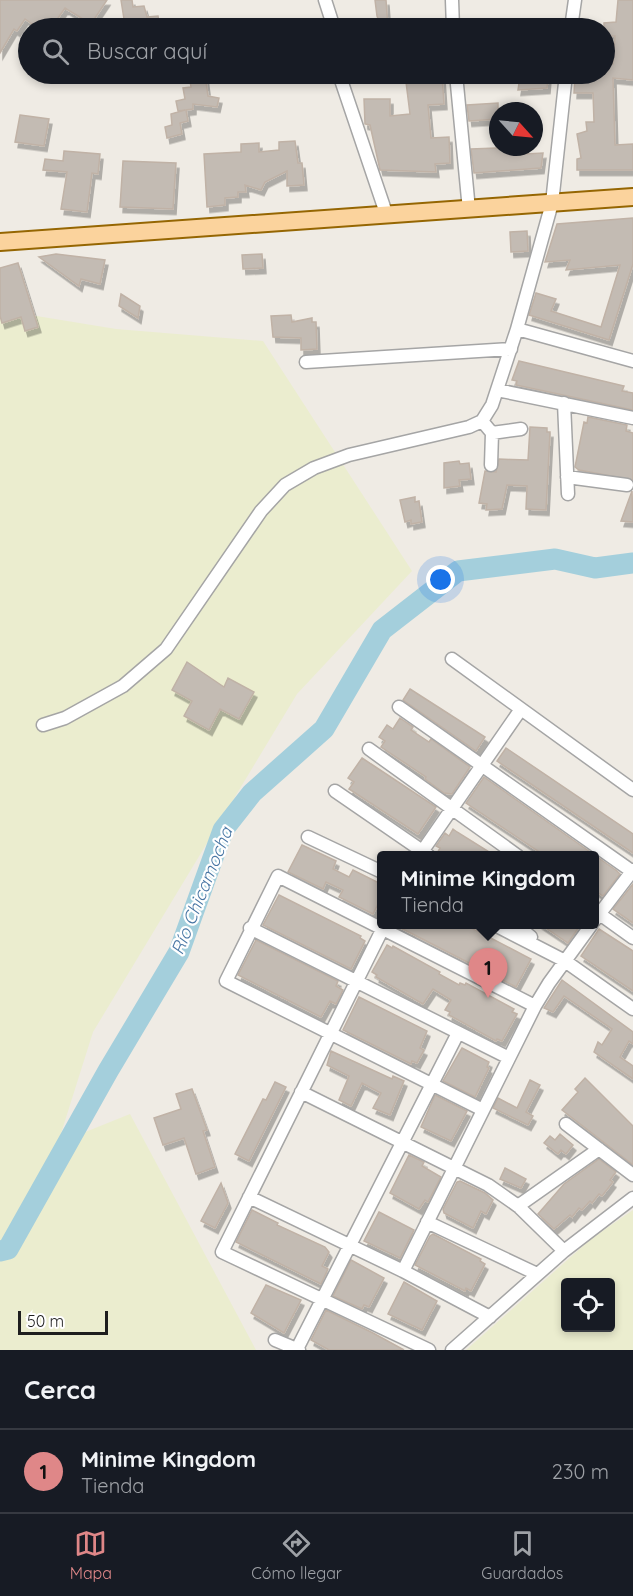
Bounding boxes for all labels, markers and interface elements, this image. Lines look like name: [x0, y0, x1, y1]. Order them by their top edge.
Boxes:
search box: [18, 18, 615, 84]
icon: search: [39, 35, 72, 68]
text: Buscar aquí: [87, 37, 207, 65]
north arrow: [489, 102, 543, 156]
your location: [426, 565, 455, 594]
water label: Río Chicamocha: [165, 823, 238, 958]
popup: [377, 851, 599, 929]
text: Minime Kingdom: [400, 864, 576, 892]
text: Tienda: [400, 892, 464, 917]
pin: 1: [468, 948, 508, 998]
map controls: [561, 1278, 615, 1332]
button: locate: [561, 1278, 615, 1332]
scale bar: [18, 1308, 108, 1336]
text: 50 m: [27, 1311, 64, 1331]
text: Cerca: [24, 1373, 96, 1406]
text: Minime Kingdom: [81, 1445, 256, 1473]
text: 1: [40, 1459, 47, 1484]
text: 230 m: [552, 1459, 609, 1484]
text: Tienda: [81, 1473, 144, 1498]
tab: Mapa: [70, 1527, 112, 1583]
tab: Cómo llegar: [251, 1527, 342, 1583]
tab: Guardados: [481, 1527, 563, 1583]

